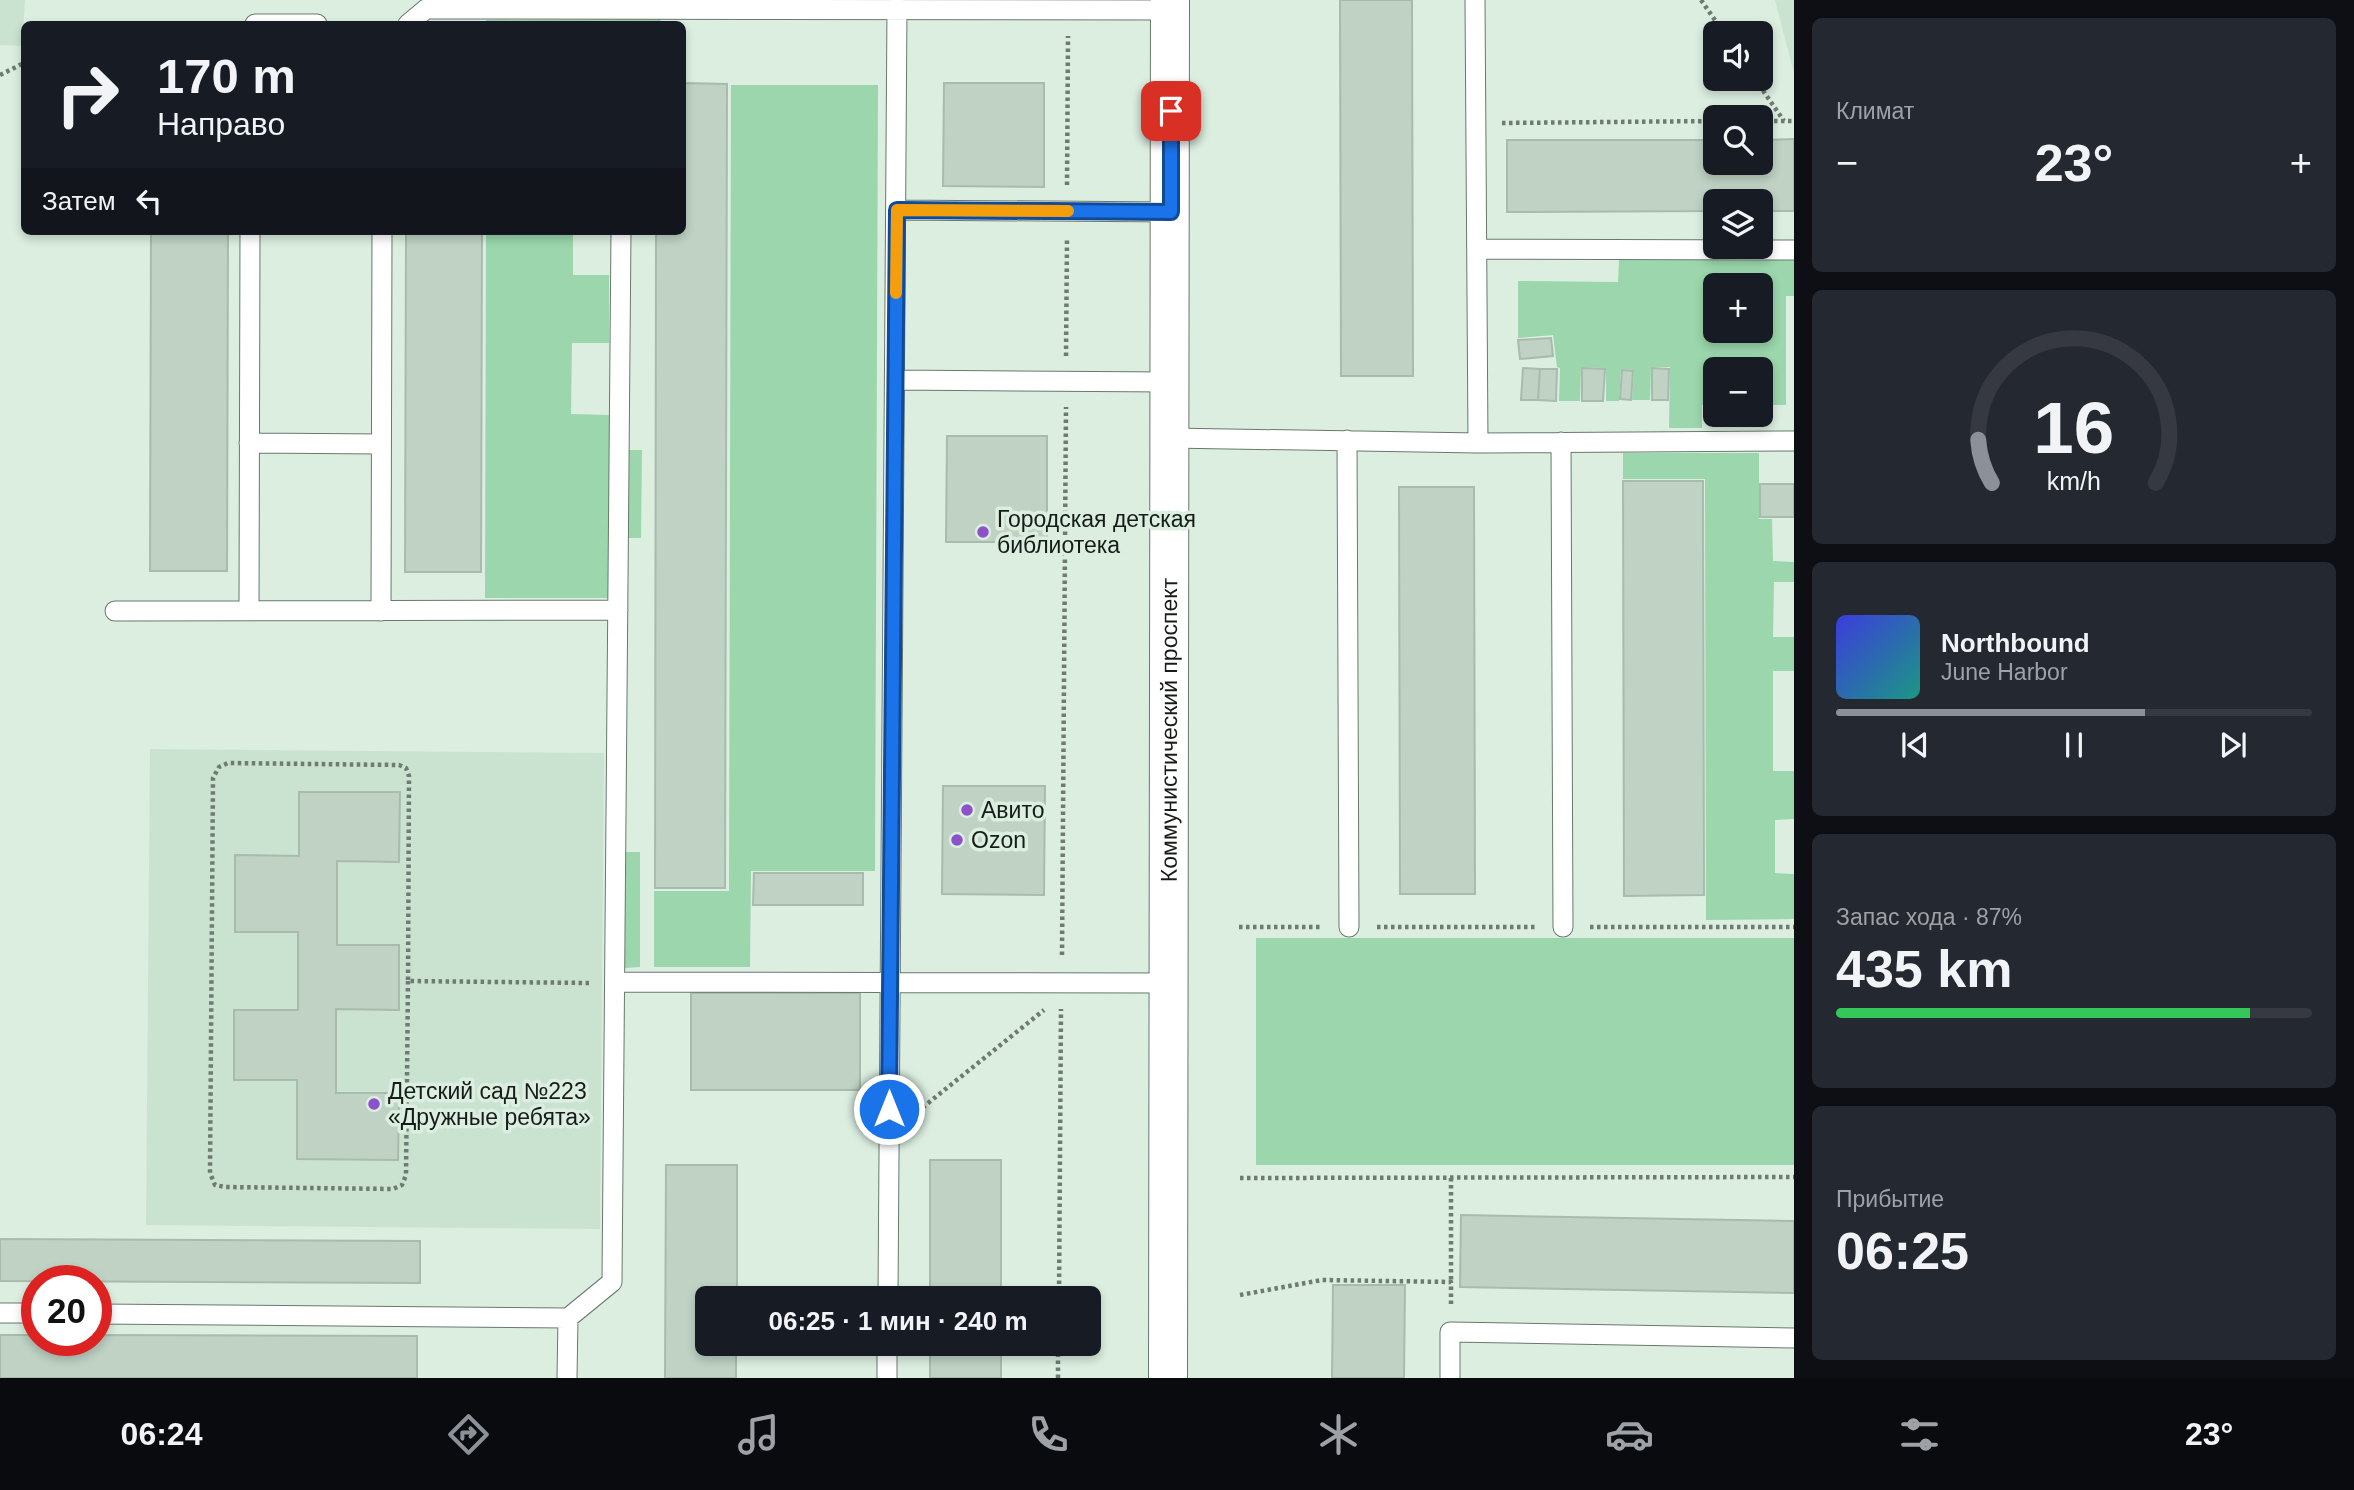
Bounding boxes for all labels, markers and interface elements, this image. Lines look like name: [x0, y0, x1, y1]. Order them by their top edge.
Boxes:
map controls: [1703, 21, 1773, 427]
button: sound: [1703, 21, 1773, 91]
icon: right: [42, 49, 133, 140]
text: 170 m: [157, 49, 296, 103]
pin: [1141, 81, 1201, 141]
icon: arrive: [1152, 92, 1190, 130]
text: Климат: [1836, 98, 1914, 124]
button: search: [1703, 105, 1773, 175]
text: Направо: [157, 106, 285, 142]
text: 23°: [2035, 134, 2113, 192]
text: −: [1836, 142, 1858, 184]
text: +: [2290, 142, 2312, 184]
icon: left: [130, 182, 168, 220]
text: Затем: [42, 186, 116, 216]
button: layers: [1703, 189, 1773, 259]
button: +: [1703, 273, 1773, 343]
button: −: [1703, 357, 1773, 427]
text: 16: [2034, 387, 2114, 468]
text: km/h: [2047, 467, 2101, 495]
place label: Городская детская библиотека: [997, 506, 1196, 558]
marker: Городская детская библиотека: [975, 524, 991, 540]
street label: Коммунистический проспект: [1156, 577, 1182, 882]
text: Northbound: [1941, 628, 2090, 658]
text: June Harbor: [1941, 659, 2068, 685]
icon: previous: [1896, 726, 1934, 764]
icon: pause: [2055, 726, 2093, 764]
icon: next: [2214, 726, 2252, 764]
place label: Авито: [981, 797, 1044, 823]
marker: Авито: [959, 802, 975, 818]
place label: Ozon: [971, 827, 1026, 853]
marker: Ozon: [949, 832, 965, 848]
text: Запас хода · 87%: [1836, 904, 2022, 930]
text: 435 km: [1836, 940, 2012, 998]
position arrow: [852, 1072, 926, 1146]
place label: Детский сад №223 «Дружные ребята»: [388, 1078, 591, 1130]
marker: Детский сад №223 «Дружные ребята»: [366, 1096, 382, 1112]
text: Прибытие: [1836, 1186, 1944, 1212]
text: 06:25: [1836, 1222, 1969, 1280]
speed limit sign: 20: [21, 1265, 112, 1356]
text: 06:25 · 1 мин · 240 m: [768, 1306, 1028, 1336]
icon: directions: [444, 1410, 493, 1459]
icon: music: [734, 1410, 783, 1459]
icon: phone: [1024, 1410, 1073, 1459]
icon: climate: [1314, 1410, 1363, 1459]
icon: car: [1605, 1410, 1654, 1459]
icon: filters: [1895, 1410, 1944, 1459]
text: 06:24: [121, 1416, 202, 1452]
text: 23°: [2185, 1416, 2233, 1452]

